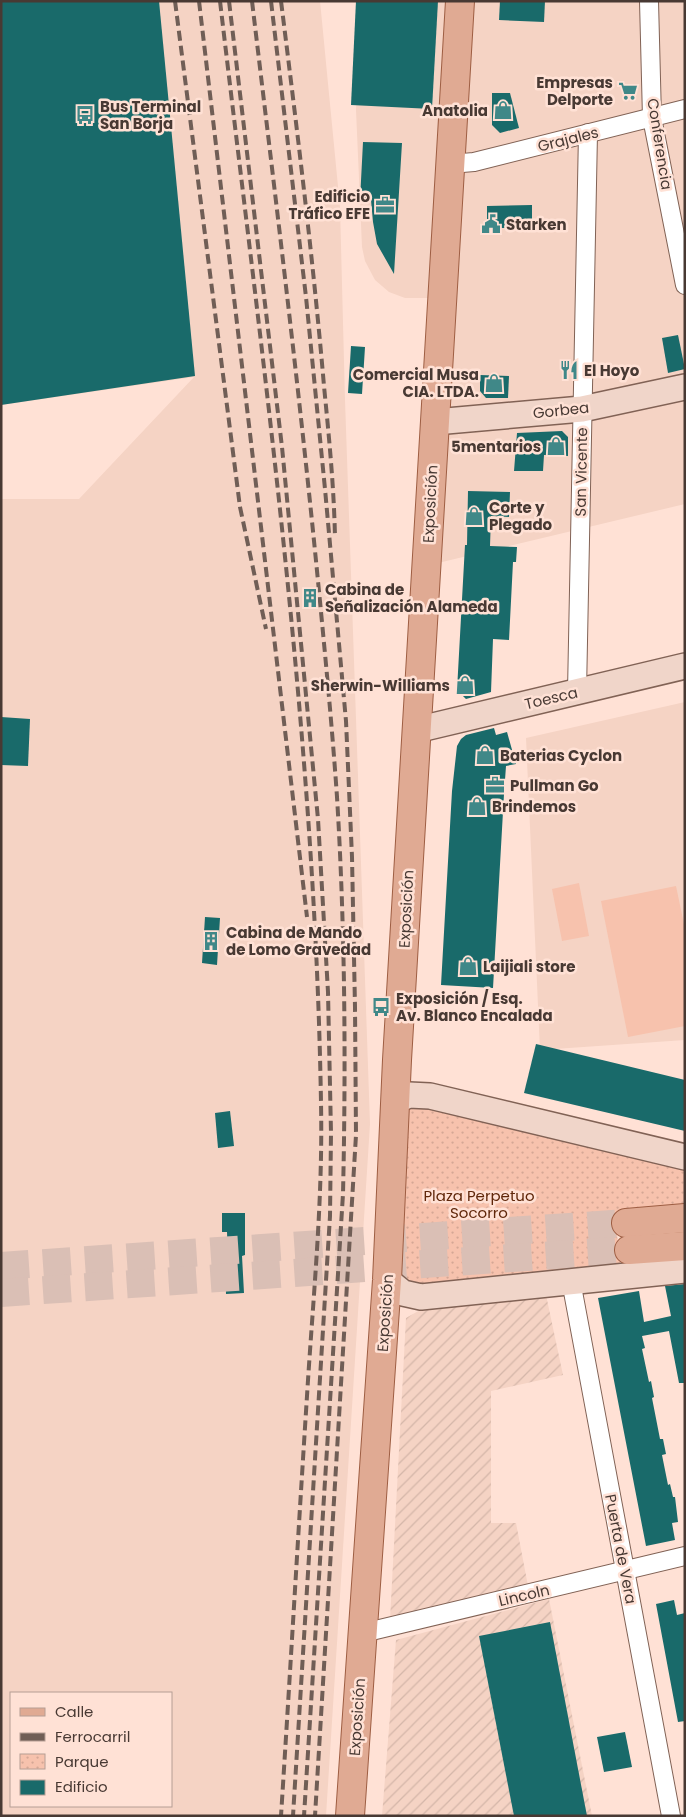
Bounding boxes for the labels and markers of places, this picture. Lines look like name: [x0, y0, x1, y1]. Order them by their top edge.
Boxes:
place label: Empresas Delporte: [536, 72, 613, 110]
supermarket icon: Empresas Delporte: [617, 80, 639, 102]
place label: Bus Terminal San Borja: [100, 96, 201, 134]
shop icon: Anatolia: [492, 99, 514, 121]
place label: Anatolia: [422, 100, 488, 121]
bus stop icon: Bus Terminal San Borja: [74, 104, 96, 126]
place label: Edificio Tráfico EFE: [288, 186, 370, 224]
office icon: Edificio Tráfico EFE: [374, 194, 396, 216]
public building icon: Starken: [480, 213, 502, 235]
place label: Starken: [506, 214, 567, 235]
restaurant icon: El Hoyo: [558, 359, 580, 381]
place label: El Hoyo: [584, 360, 640, 381]
place label: Comercial Musa CIA. LTDA.: [353, 364, 479, 402]
shop icon: Comercial Musa CIA. LTDA.: [483, 372, 505, 394]
shop icon: 5mentarios: [545, 435, 567, 457]
place label: 5mentarios: [451, 436, 541, 457]
place label: Corte y Plegado: [489, 497, 553, 535]
shop icon: Corte y Plegado: [463, 505, 485, 527]
place label: Cabina de Señalización Alameda: [325, 579, 498, 617]
building icon: Cabina de Señalización Alameda: [299, 587, 321, 609]
shop icon: Sherwin-Williams: [454, 674, 476, 696]
place label: Sherwin-Williams: [311, 675, 450, 696]
shop icon: Baterias Cyclon: [474, 744, 496, 766]
place label: Baterias Cyclon: [500, 745, 622, 766]
office icon: Pullman Go: [484, 774, 506, 796]
place label: Pullman Go: [510, 775, 599, 796]
shop icon: Brindemos: [466, 795, 488, 817]
place label: Brindemos: [492, 796, 576, 817]
place label: Cabina de Mando de Lomo Gravedad: [226, 922, 371, 960]
building icon: Cabina de Mando de Lomo Gravedad: [200, 930, 222, 952]
shop icon: Laijiali store: [457, 955, 479, 977]
place label: Laijiali store: [483, 956, 576, 977]
place label: Exposición / Esq. Av. Blanco Encalada: [396, 988, 553, 1026]
bus stop icon: Exposición / Esq. Av. Blanco Encalada: [370, 996, 392, 1018]

